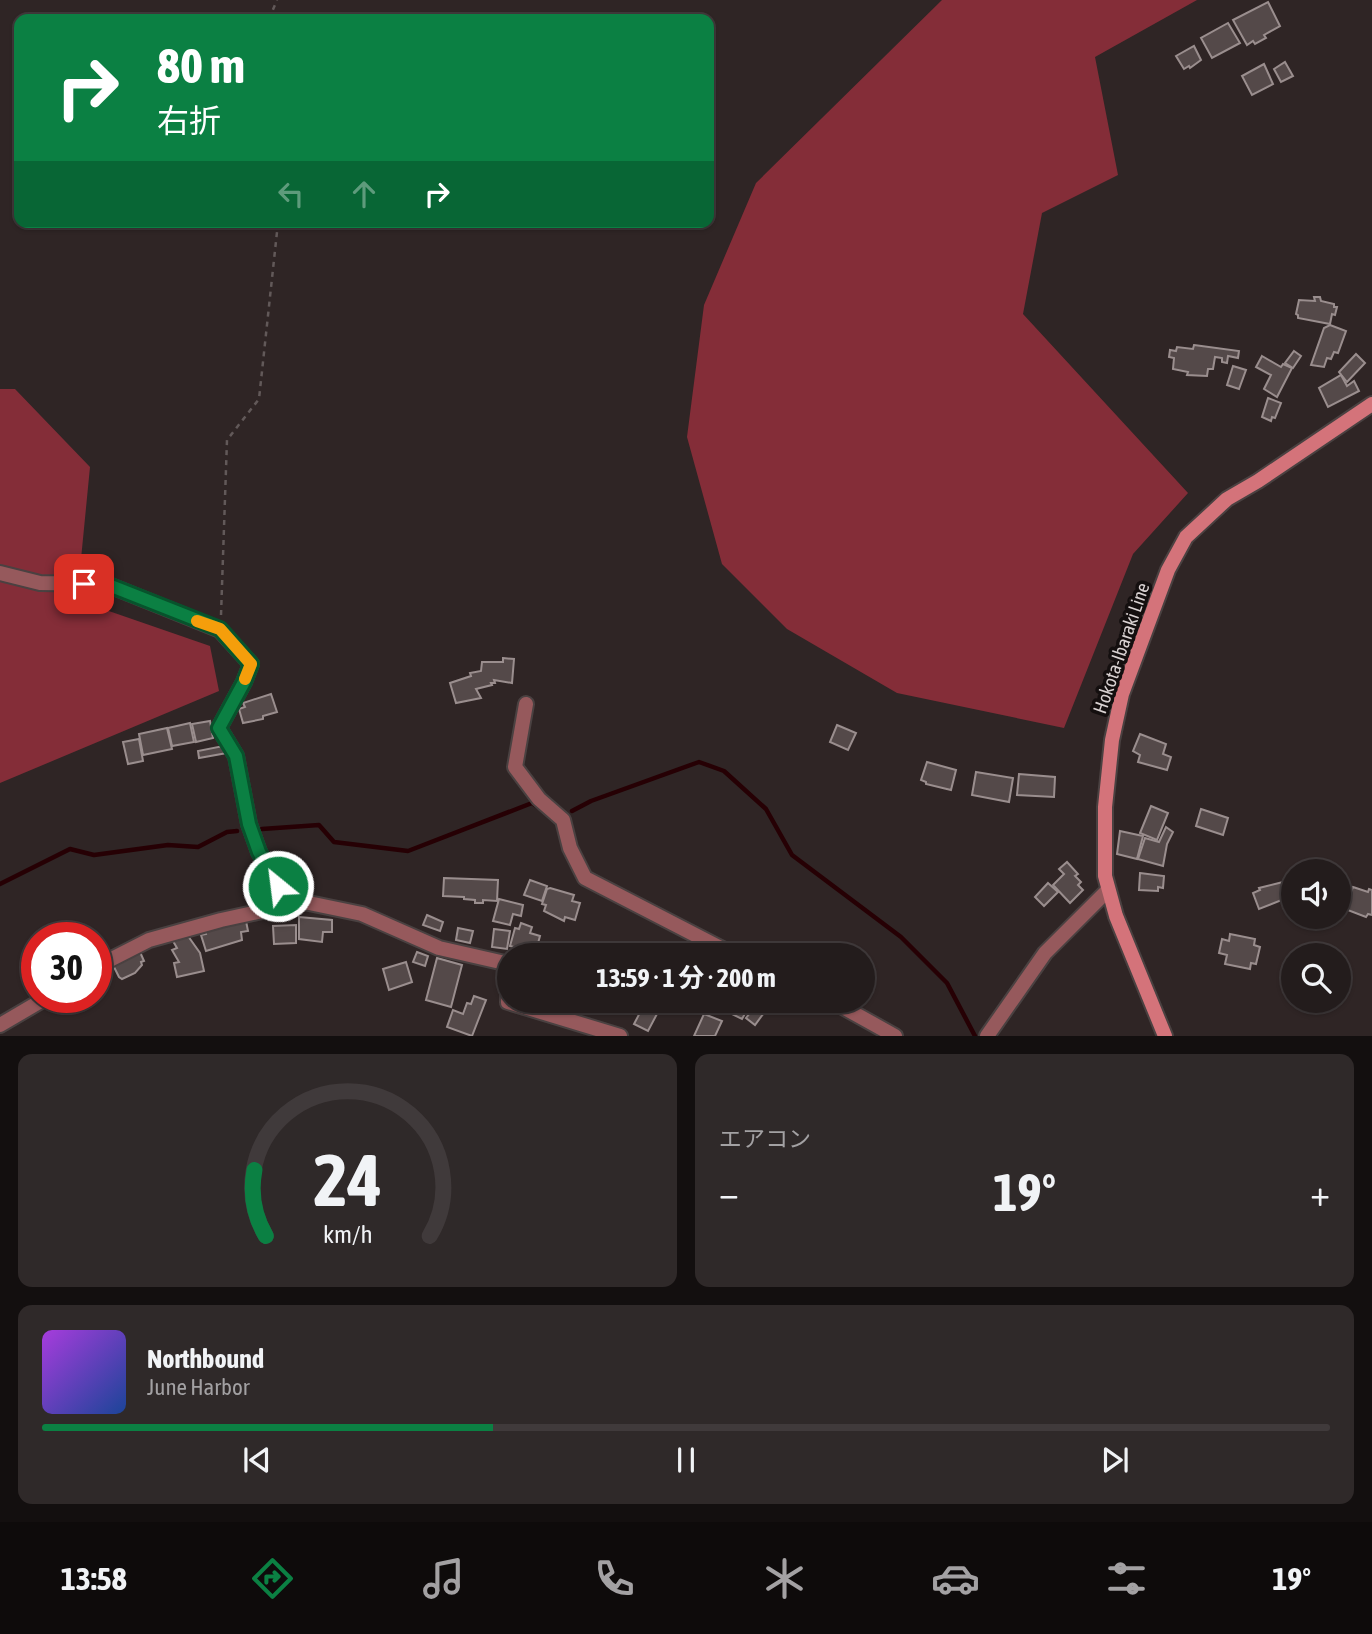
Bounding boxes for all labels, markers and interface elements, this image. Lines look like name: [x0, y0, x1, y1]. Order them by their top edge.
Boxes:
text: 80 m: [157, 37, 245, 93]
icon: right: [42, 42, 133, 133]
text: 右折: [157, 102, 221, 139]
icon: left: [272, 175, 310, 213]
icon: ahead: [345, 175, 383, 213]
icon: right: [418, 175, 456, 213]
pin: [54, 554, 114, 614]
icon: arrive: [65, 565, 103, 603]
street label: Hokota-Ibaraki Line: [1088, 580, 1154, 716]
position arrow: [241, 849, 315, 923]
map controls: [1281, 859, 1351, 1013]
button: sound: [1281, 859, 1351, 929]
speed limit sign: 30: [21, 922, 112, 1013]
button: search: [1281, 943, 1351, 1013]
text: 13:59 · 1 分 · 200 m: [596, 963, 776, 993]
text: エアコン: [719, 1126, 811, 1152]
text: 24: [313, 1139, 382, 1222]
text: 19°: [993, 1162, 1056, 1222]
text: −: [719, 1171, 739, 1214]
text: +: [1310, 1171, 1330, 1214]
text: km/h: [323, 1220, 372, 1248]
text: Northbound: [147, 1344, 264, 1374]
text: June Harbor: [147, 1374, 250, 1400]
icon: previous: [238, 1441, 276, 1479]
icon: pause: [667, 1441, 705, 1479]
icon: next: [1096, 1441, 1134, 1479]
icon: directions: [248, 1554, 297, 1603]
icon: music: [419, 1554, 468, 1603]
icon: phone: [590, 1554, 639, 1603]
icon: climate: [760, 1554, 809, 1603]
icon: car: [931, 1554, 980, 1603]
icon: filters: [1102, 1554, 1151, 1603]
text: 13:58: [61, 1560, 127, 1597]
text: 19°: [1272, 1560, 1311, 1597]

